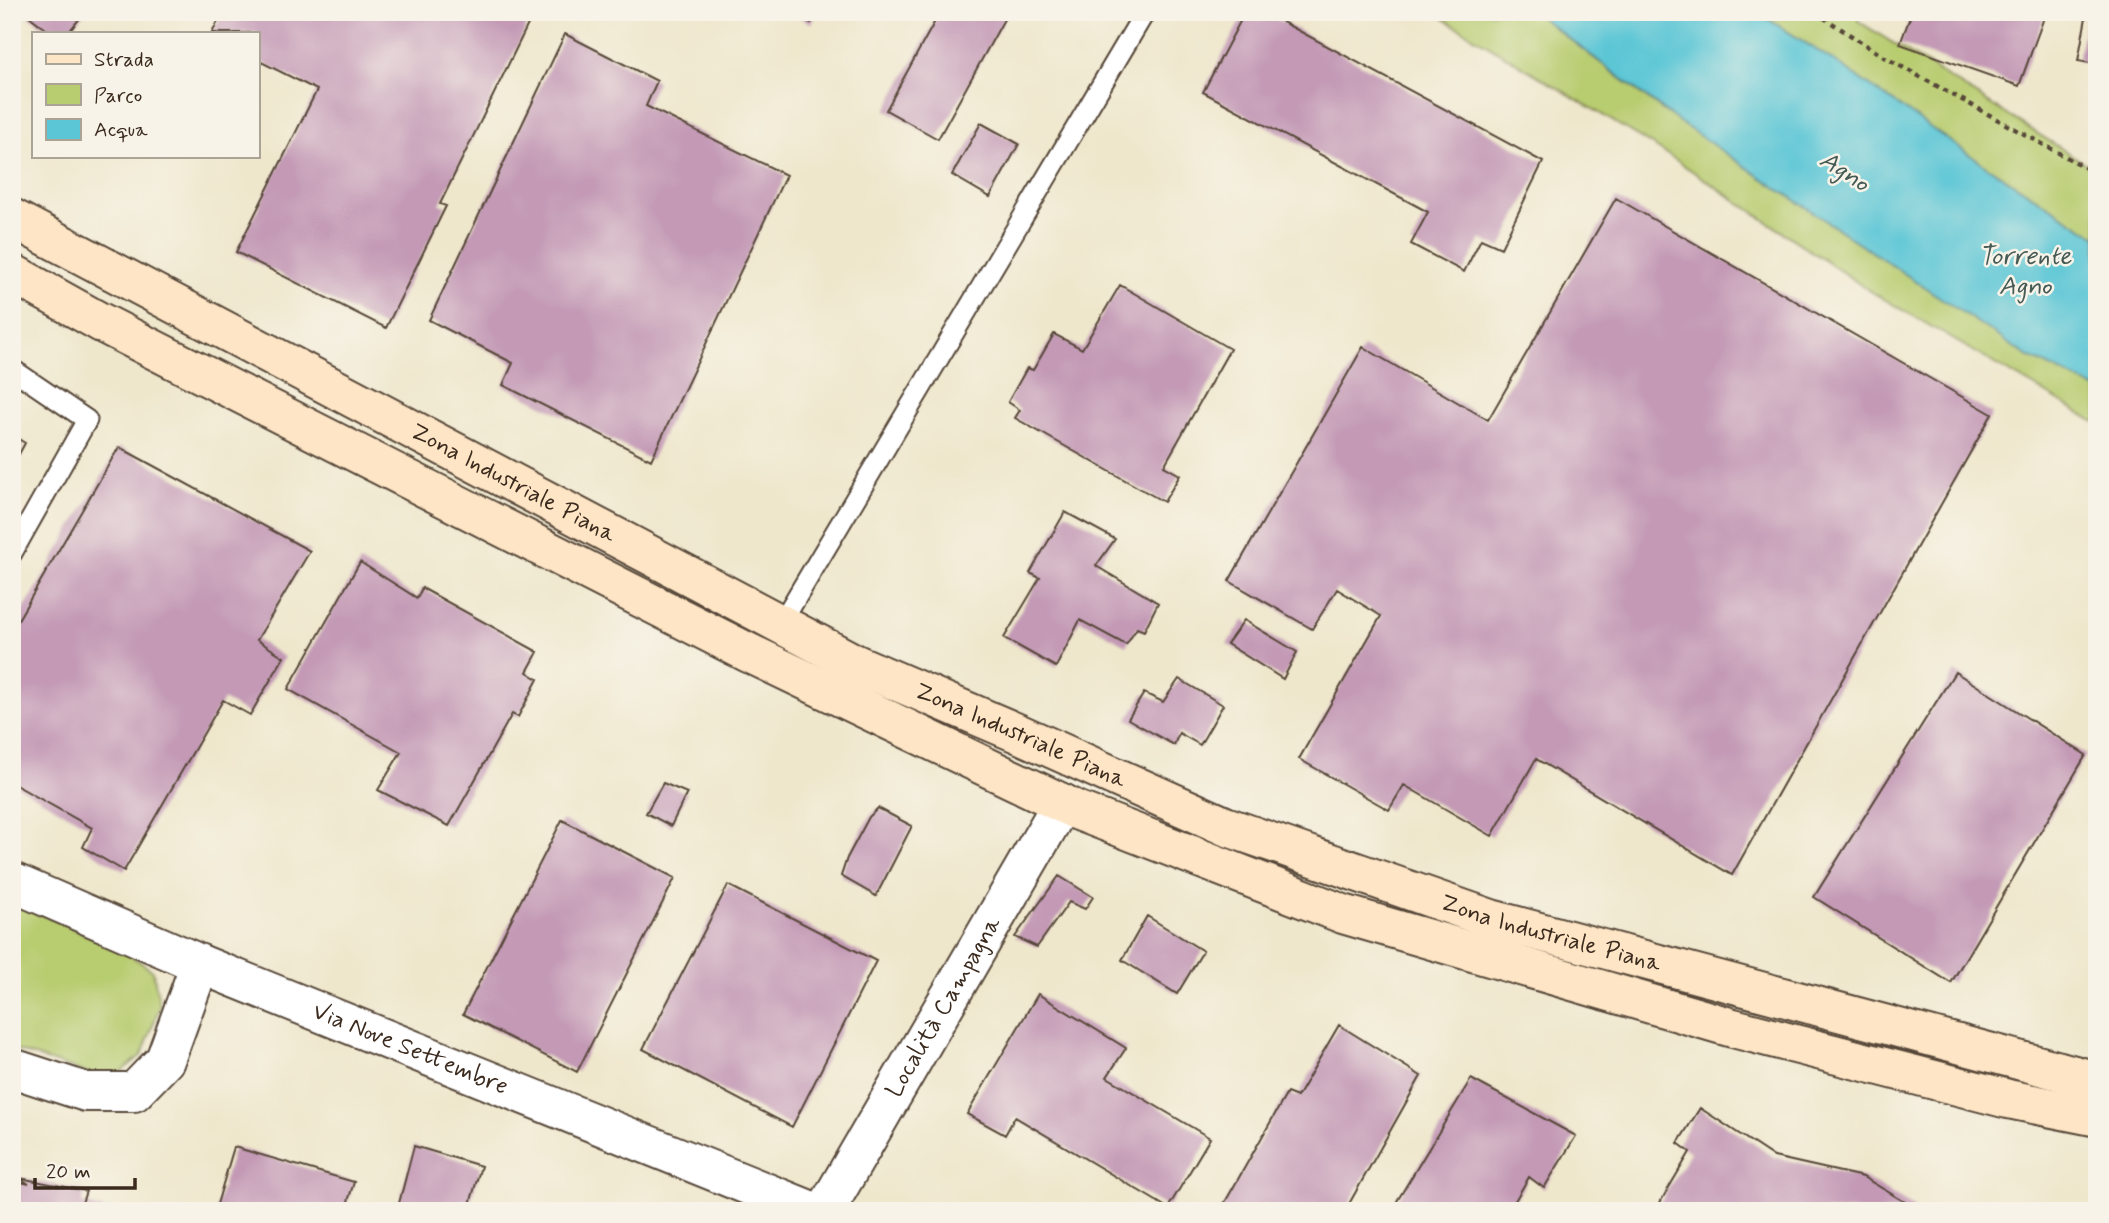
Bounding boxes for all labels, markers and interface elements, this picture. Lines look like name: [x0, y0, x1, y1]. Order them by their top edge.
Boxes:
legend: [32, 32, 259, 158]
text: Strada: [94, 46, 154, 74]
text: Parco: [94, 82, 142, 110]
text: Acqua: [94, 116, 148, 144]
water label: Agno: [1813, 143, 1877, 201]
water label: Torrente Agno: [1979, 240, 2072, 304]
street label: Zona Industriale Piana: [405, 416, 622, 550]
street label: Zona Industriale Piana: [910, 676, 1132, 796]
street label: Zona Industriale Piana: [1437, 887, 1665, 979]
street label: Località Campagna: [879, 910, 1008, 1103]
street label: Via Nove Settembre: [308, 996, 513, 1102]
scale bar: [35, 1146, 135, 1190]
text: 20 m: [46, 1158, 91, 1186]

